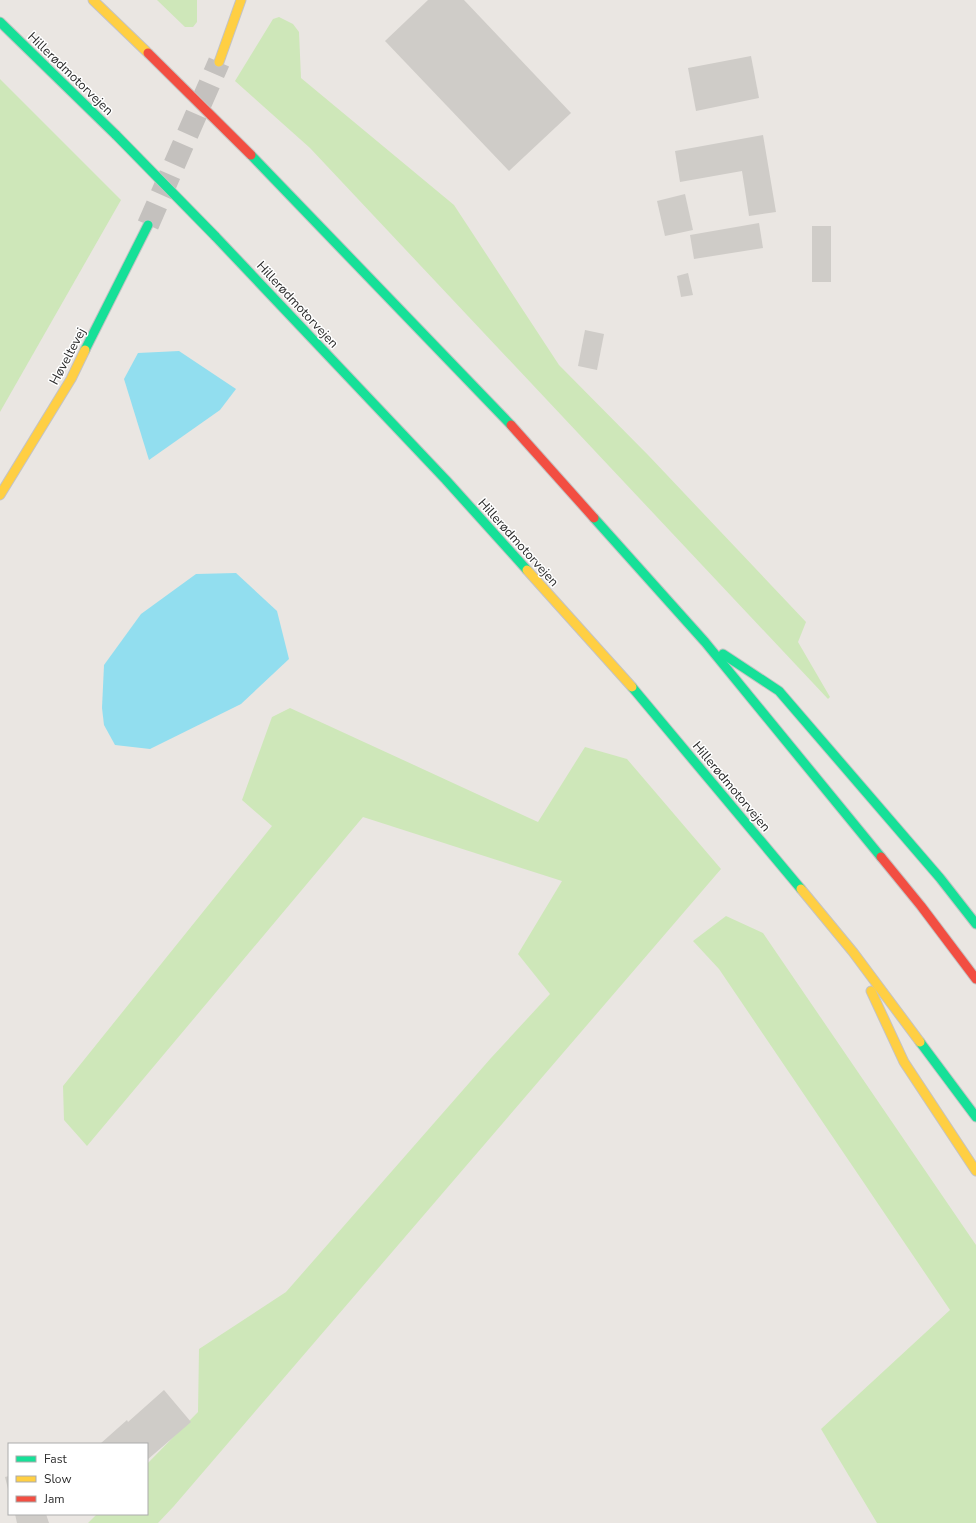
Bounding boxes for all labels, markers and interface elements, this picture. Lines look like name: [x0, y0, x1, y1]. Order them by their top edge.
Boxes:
street label: Hillerødmotorvejen: [23, 28, 117, 119]
street label: Hillerødmotorvejen: [252, 257, 342, 352]
street label: Høveltevej: [45, 325, 90, 388]
street label: Hillerødmotorvejen: [474, 495, 563, 591]
street label: Hillerødmotorvejen: [688, 738, 774, 836]
legend: [8, 1443, 148, 1515]
text: Fast: [44, 1451, 67, 1467]
text: Slow: [44, 1471, 72, 1487]
text: Jam: [43, 1491, 65, 1507]

